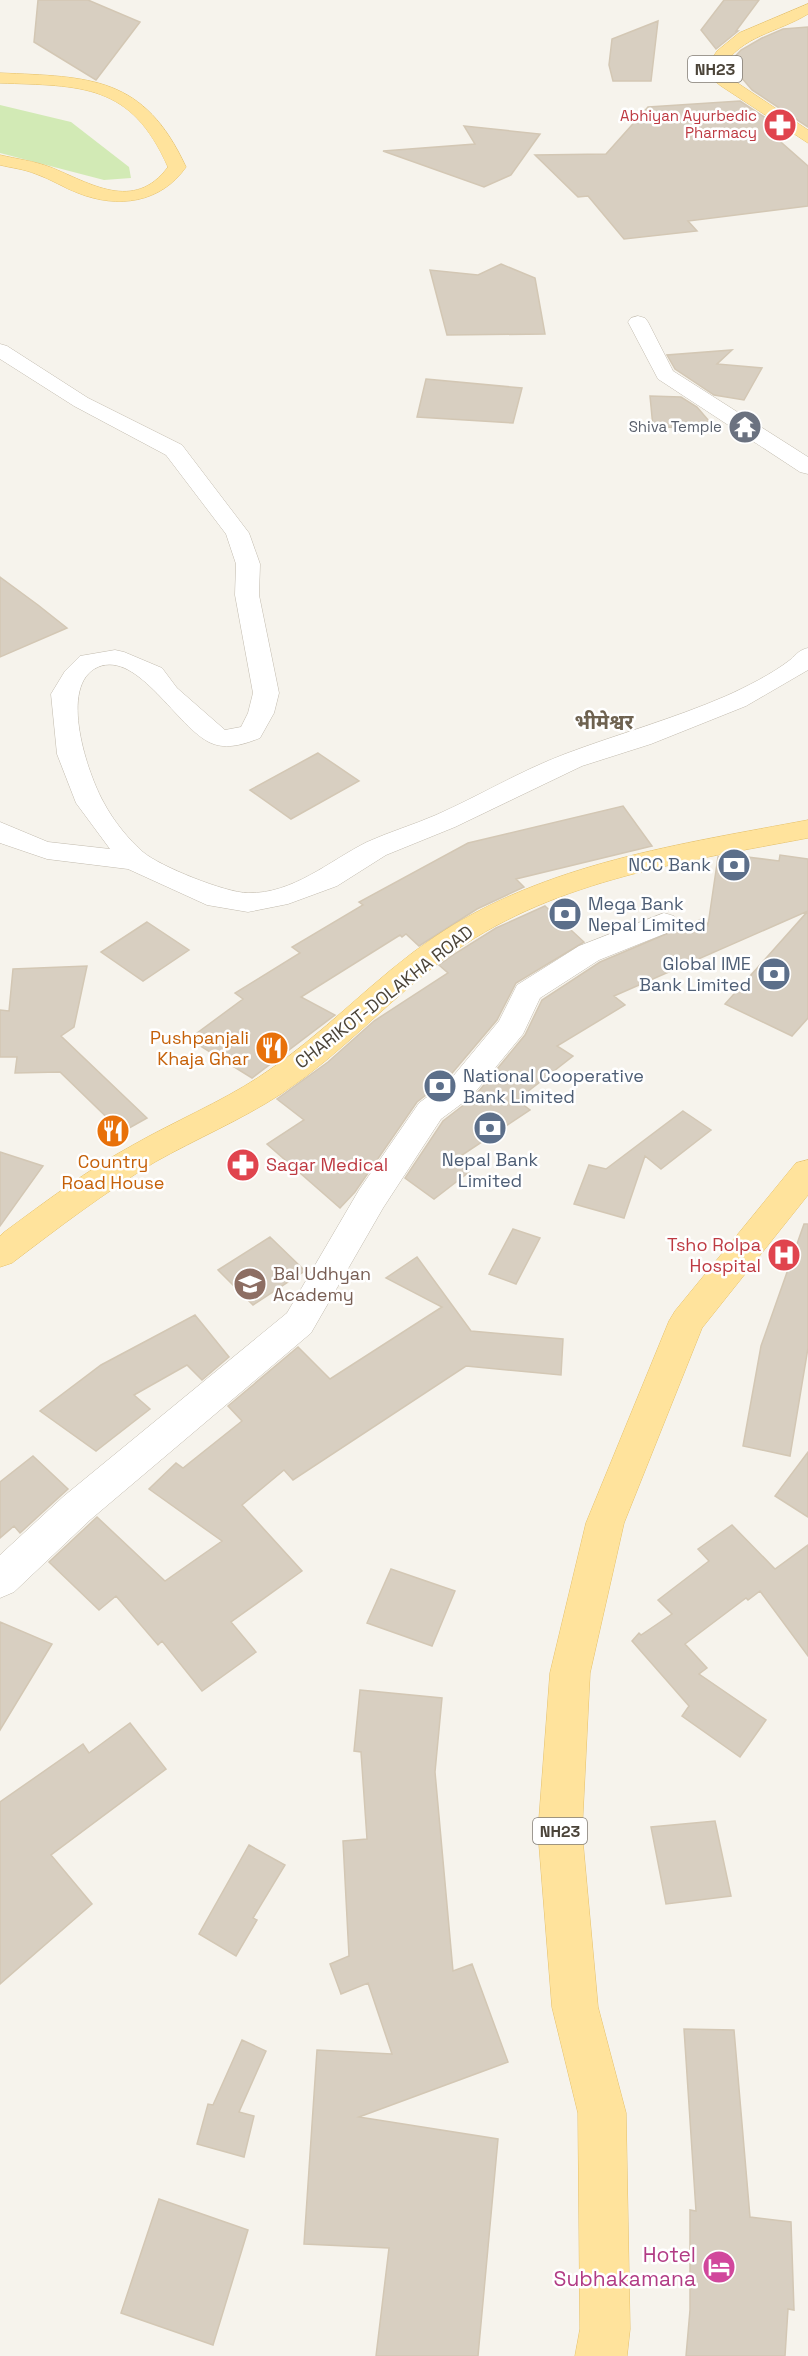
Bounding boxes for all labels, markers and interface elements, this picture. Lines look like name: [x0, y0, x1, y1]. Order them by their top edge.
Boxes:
road number: NH23: [688, 56, 742, 82]
place label: Abhiyan Ayurbedic Pharmacy: [620, 106, 757, 142]
pharmacy icon: Abhiyan Ayurbedic Pharmacy: [762, 107, 798, 143]
temple icon: Shiva Temple: [727, 409, 763, 445]
place label: Shiva Temple: [629, 417, 722, 436]
district label: भीमेश्वर: [575, 709, 635, 735]
bank icon: NCC Bank: [716, 847, 752, 883]
place label: NCC Bank: [628, 853, 711, 876]
place label: Mega Bank Nepal Limited: [588, 892, 706, 936]
bank icon: Mega Bank Nepal Limited: [547, 896, 583, 932]
street label: CHARIKOT-DOLAKHA ROAD: [290, 920, 477, 1073]
place label: Global IME Bank Limited: [639, 952, 751, 996]
bank icon: Global IME Bank Limited: [756, 956, 792, 992]
place label: Pushpanjali Khaja Ghar: [150, 1026, 249, 1070]
restaurant icon: Pushpanjali Khaja Ghar: [254, 1030, 290, 1066]
place label: National Cooperative Bank Limited: [463, 1064, 644, 1108]
bank icon: National Cooperative Bank Limited: [422, 1068, 458, 1104]
bank icon: Nepal Bank Limited: [472, 1110, 508, 1146]
restaurant icon: Country Road House: [95, 1113, 131, 1149]
pharmacy icon: Sagar Medical: [225, 1147, 261, 1183]
place label: Nepal Bank Limited: [442, 1148, 539, 1192]
place label: Country Road House: [62, 1150, 164, 1194]
place label: Sagar Medical: [266, 1153, 388, 1176]
place label: Tsho Rolpa Hospital: [667, 1233, 761, 1277]
hospital icon: Tsho Rolpa Hospital: [766, 1237, 802, 1273]
place label: Bal Udhyan Academy: [273, 1262, 371, 1306]
school or university icon: Bal Udhyan Academy: [232, 1266, 268, 1302]
road number: NH23: [533, 1818, 587, 1844]
place label: Hotel Subhakamana: [554, 2241, 696, 2292]
hotel icon: Hotel Subhakamana: [701, 2249, 737, 2285]

